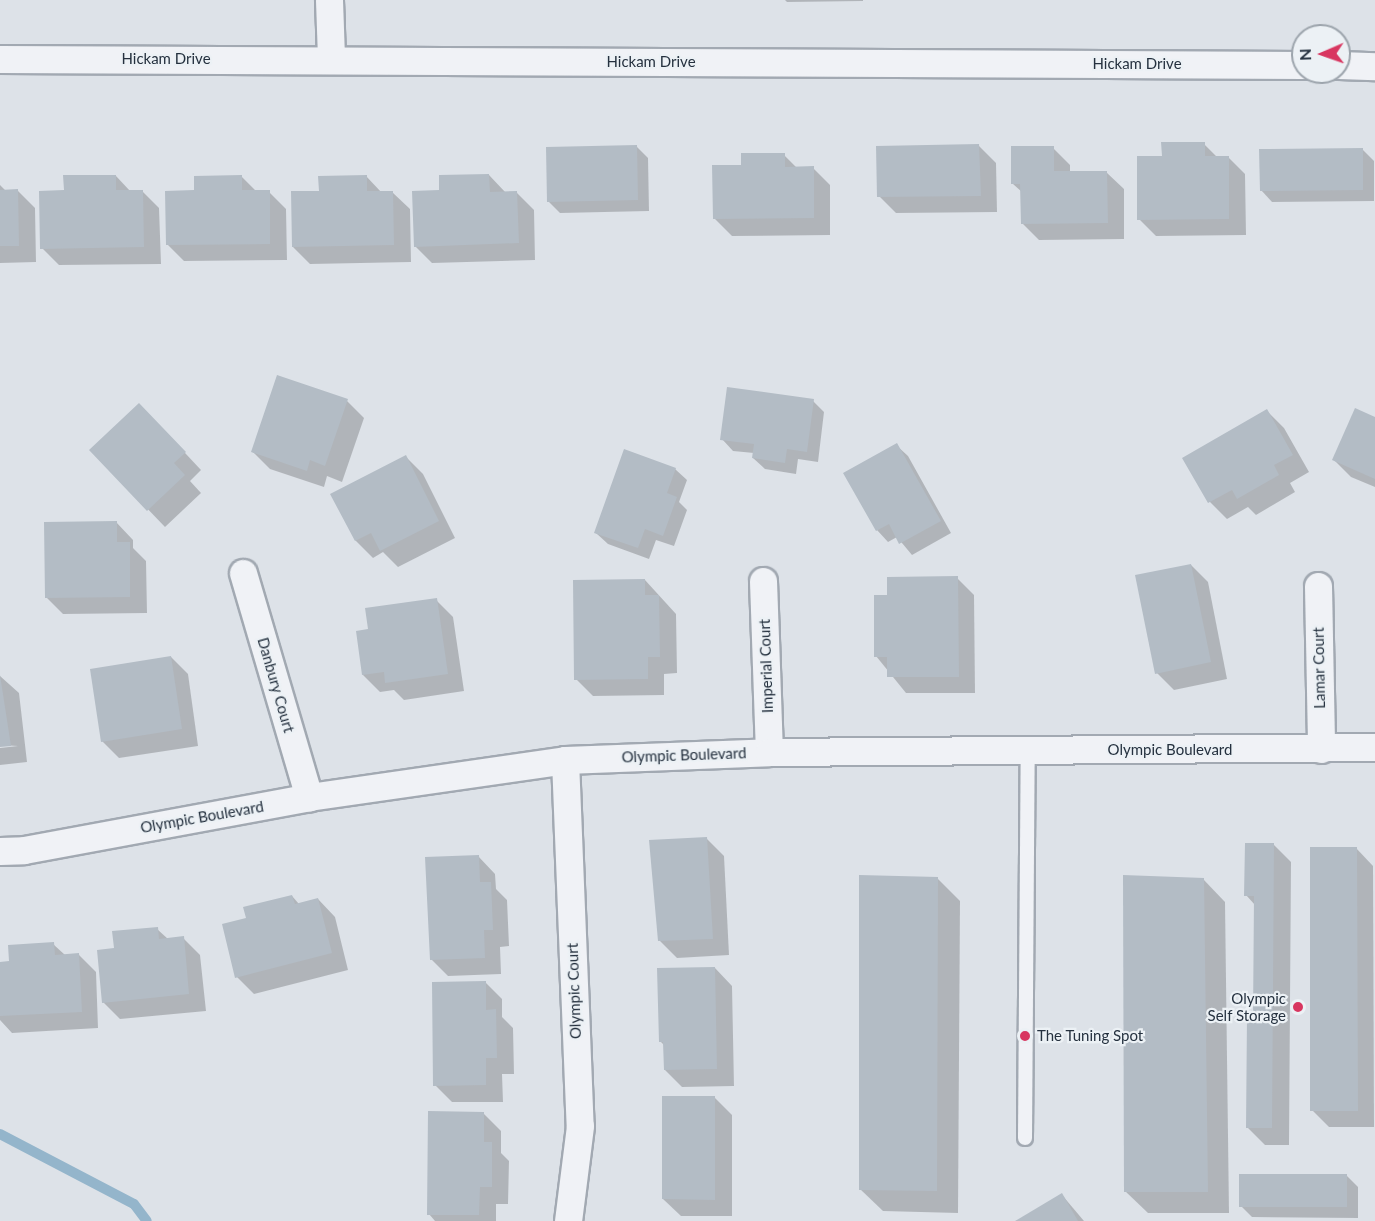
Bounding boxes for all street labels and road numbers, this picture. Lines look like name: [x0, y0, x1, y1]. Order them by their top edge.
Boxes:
street label: Hickam Drive: [121, 50, 211, 68]
street label: Hickam Drive: [606, 53, 696, 71]
street label: Hickam Drive: [1092, 55, 1182, 73]
street label: Imperial Court: [755, 619, 777, 713]
street label: Lamar Court: [1309, 627, 1329, 709]
street label: Danbury Court: [254, 635, 298, 735]
street label: Olympic Boulevard: [1108, 741, 1232, 759]
street label: Olympic Boulevard: [621, 744, 747, 766]
street label: Olympic Boulevard: [139, 797, 265, 837]
street label: Olympic Court: [563, 943, 585, 1039]

